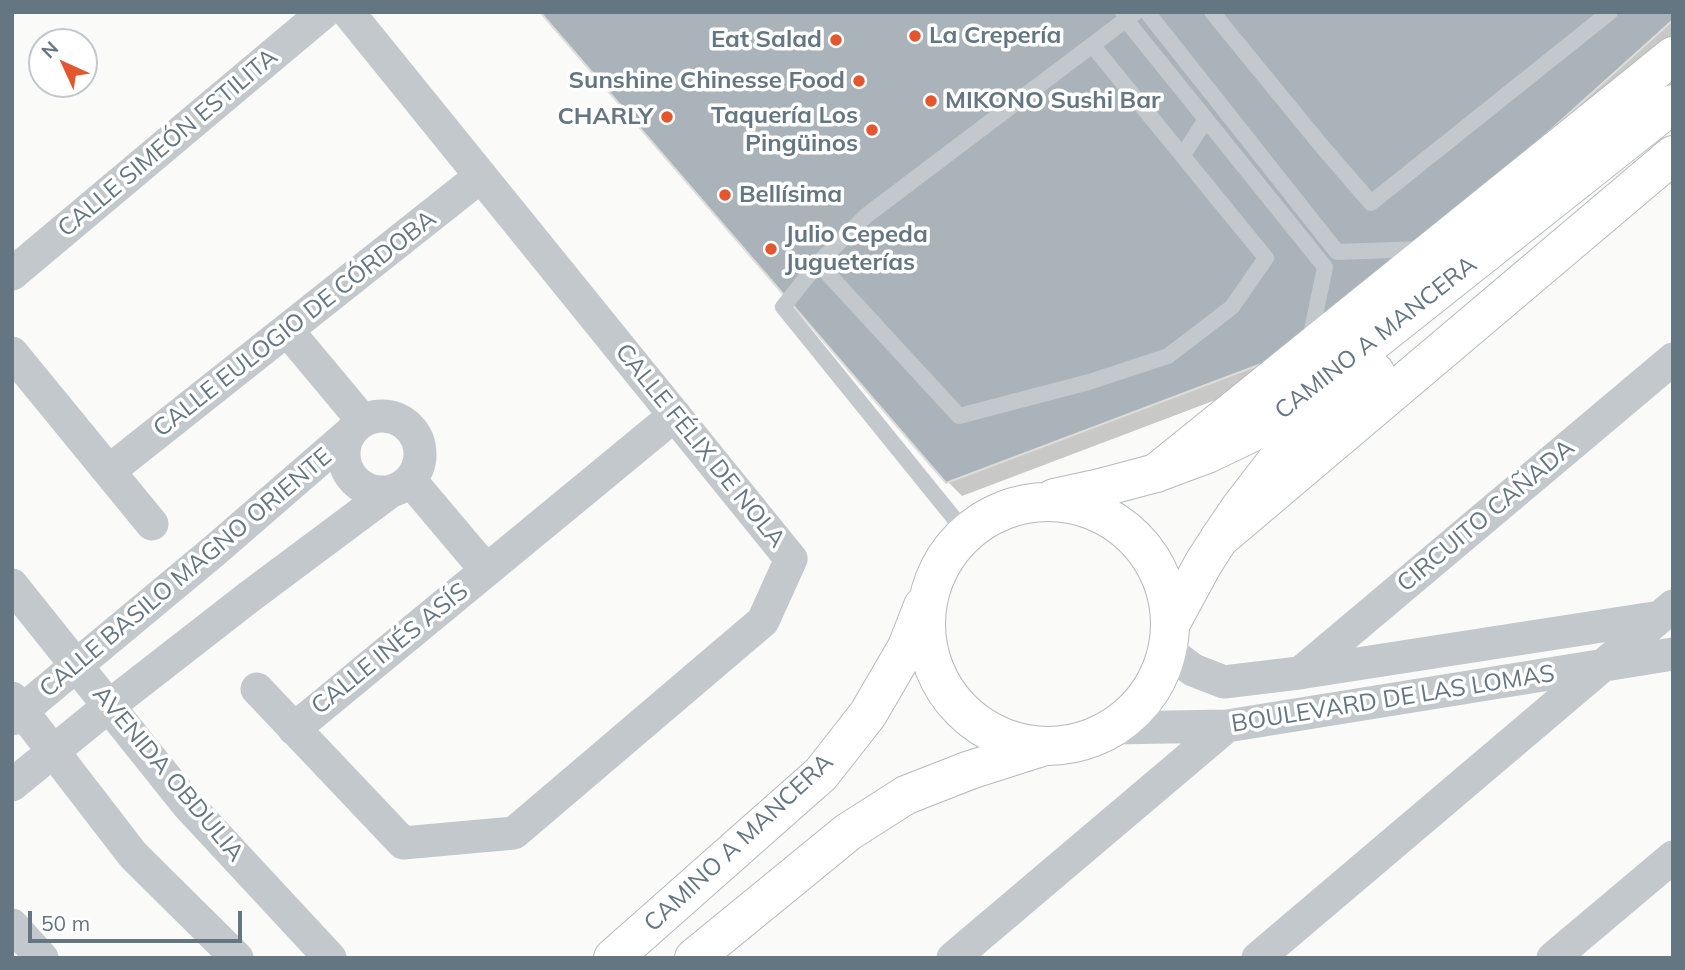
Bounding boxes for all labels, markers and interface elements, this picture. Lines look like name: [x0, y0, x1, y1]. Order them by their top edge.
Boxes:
place label: La Crepería: [929, 22, 1061, 50]
place label: Eat Salad: [711, 26, 822, 54]
north arrow: [28, 28, 98, 98]
marker: La Crepería: [907, 28, 923, 44]
marker: Eat Salad: [828, 32, 844, 48]
text: N: [36, 36, 63, 63]
street label: CALLE SIMEÓN ESTILITA: [52, 43, 284, 243]
place label: Sunshine Chinesse Food: [569, 67, 845, 95]
marker: Sunshine Chinesse Food: [851, 73, 867, 89]
place label: MIKONO Sushi Bar: [945, 87, 1160, 115]
marker: MIKONO Sushi Bar: [923, 93, 939, 109]
place label: Taquería Los Pingüinos: [711, 102, 858, 158]
place label: CHARLY: [557, 103, 653, 131]
marker: CHARLY: [659, 109, 675, 125]
marker: Taquería Los Pingüinos: [864, 122, 880, 138]
place label: Bellísima: [739, 181, 842, 209]
marker: Bellísima: [717, 187, 733, 203]
street label: CALLE EULOGIO DE CÓRDOBA: [148, 205, 442, 443]
place label: Julio Cepeda Jugueterías: [785, 221, 928, 277]
marker: Julio Cepeda Jugueterías: [763, 241, 779, 257]
street label: CAMINO A MANCERA: [1270, 250, 1482, 426]
street label: CALLE FÉLIX DE NOLA: [609, 338, 791, 554]
street label: CIRCUITO CAÑADA: [1392, 434, 1580, 598]
street label: CALLE BASILO MAGNO ORIENTE: [34, 442, 338, 704]
street label: CALLE INÉS ASÍS: [306, 577, 474, 721]
street label: BOULEVARD DE LAS LOMAS: [1229, 659, 1557, 739]
street label: AVENIDA OBDULIA: [86, 680, 250, 868]
street label: CAMINO A MANCERA: [639, 748, 839, 938]
scale bar: [32, 897, 245, 941]
text: 50 m: [41, 910, 90, 936]

